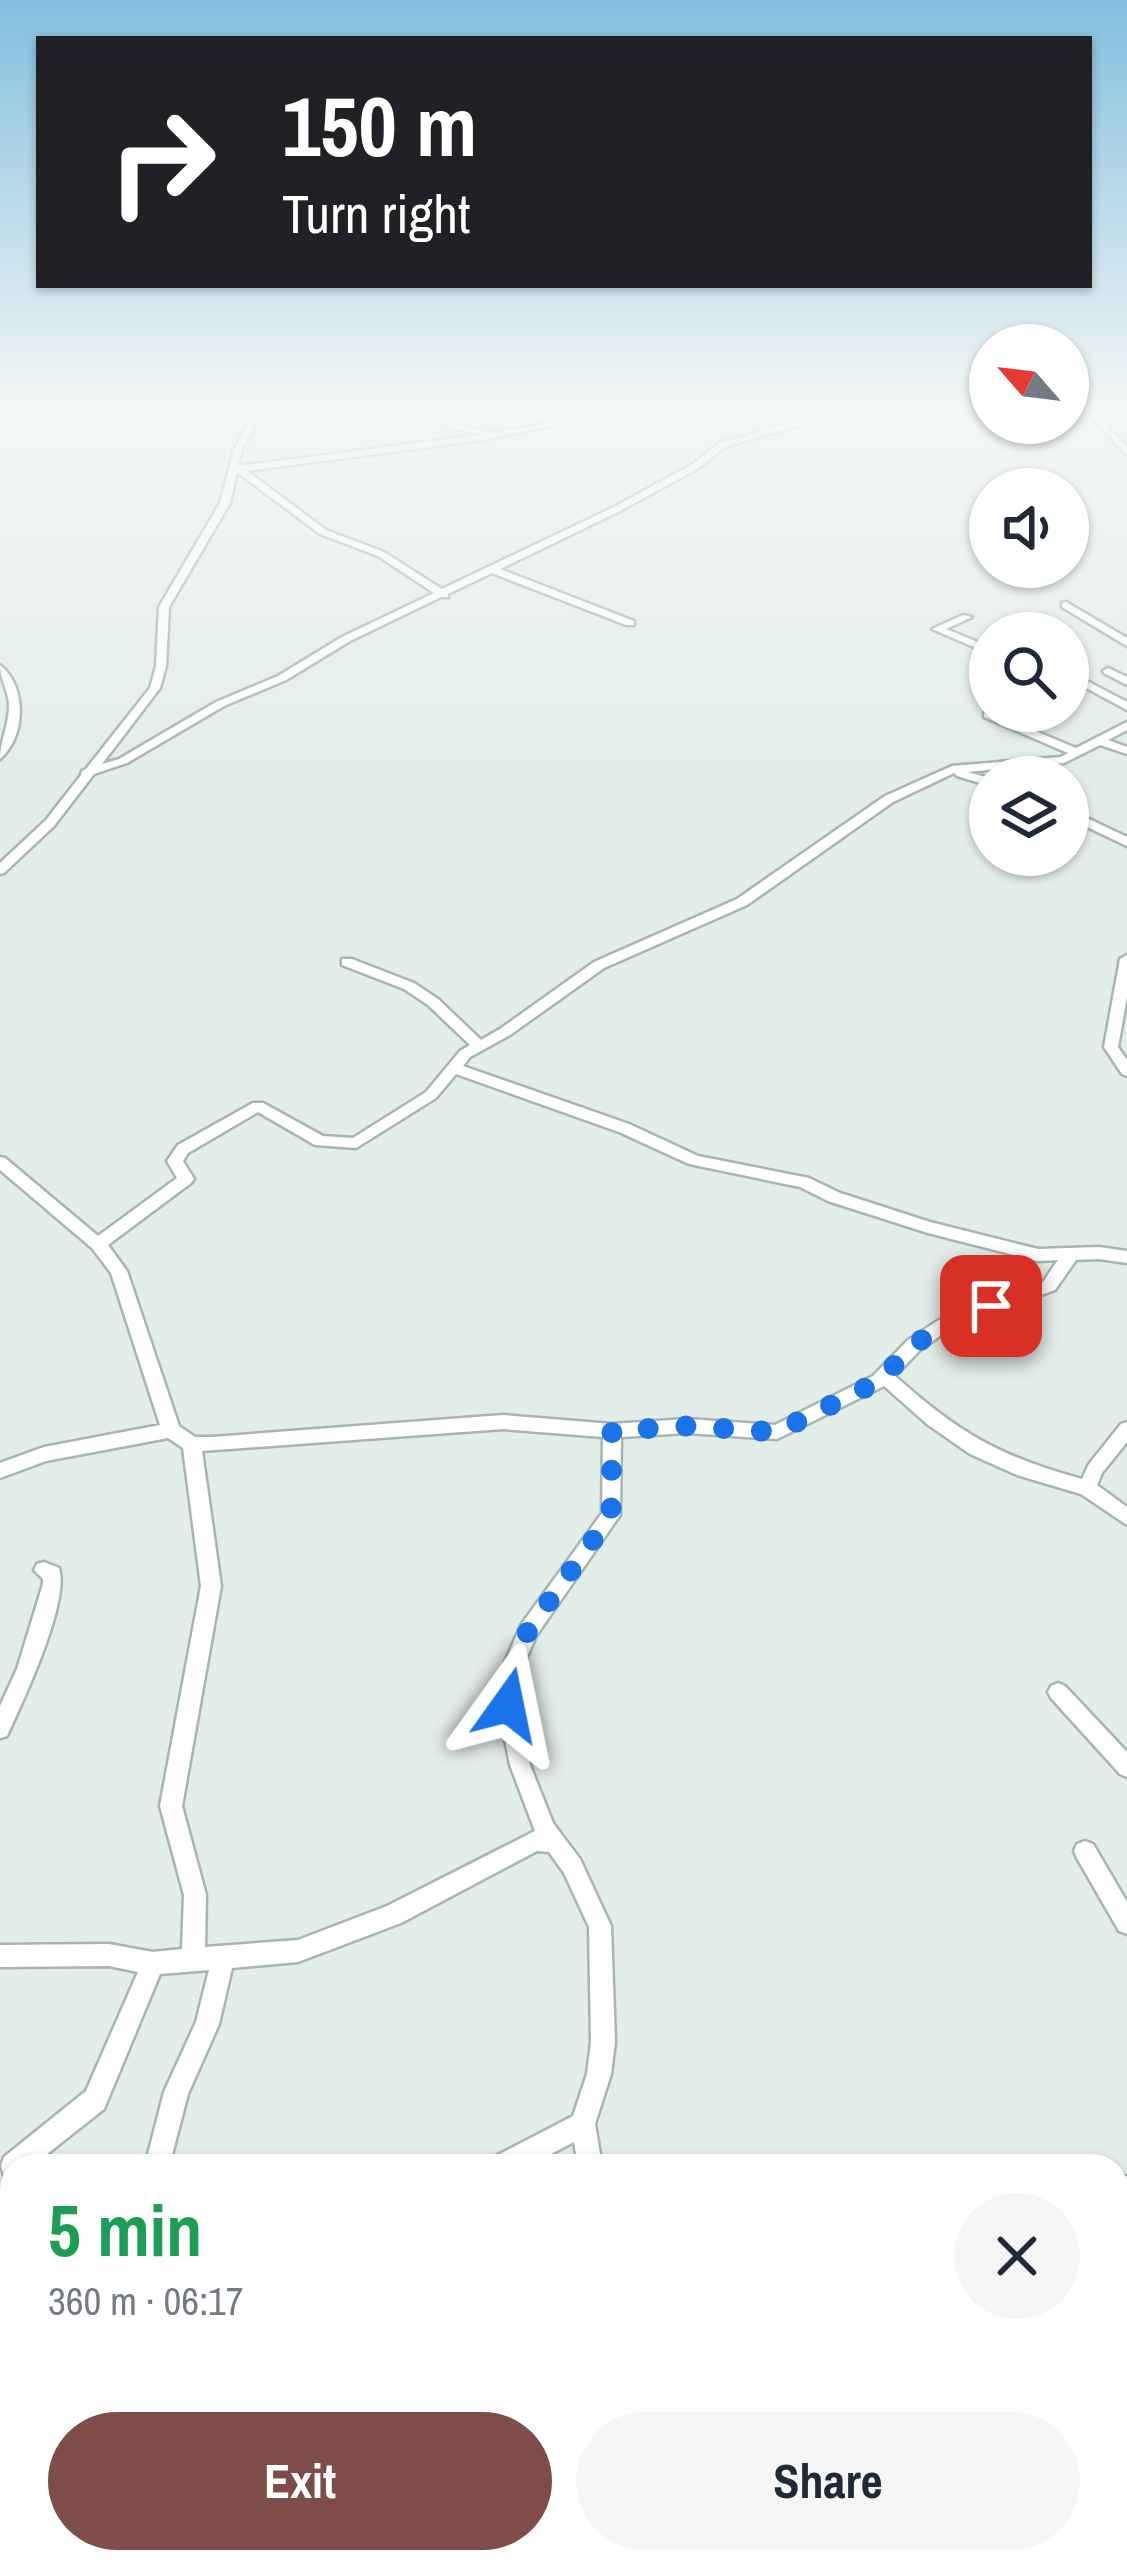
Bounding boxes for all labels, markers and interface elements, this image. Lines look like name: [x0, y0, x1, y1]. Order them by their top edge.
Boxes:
text: 150 m: [282, 69, 477, 182]
icon: right: [84, 84, 240, 240]
text: Turn right: [282, 177, 470, 250]
north arrow: [969, 324, 1089, 444]
map controls: [969, 324, 1089, 876]
button: sound: [969, 468, 1089, 588]
button: search: [969, 612, 1089, 732]
button: layers: [969, 756, 1089, 876]
pin: [940, 1255, 1042, 1357]
icon: arrive: [958, 1273, 1024, 1339]
position arrow: [445, 1642, 571, 1768]
text: 5 min: [48, 2181, 202, 2278]
button: close: [954, 2193, 1080, 2319]
text: 360 m · 06:17: [48, 2275, 244, 2327]
button: Exit: [48, 2412, 552, 2550]
button: Share: [576, 2412, 1080, 2550]

